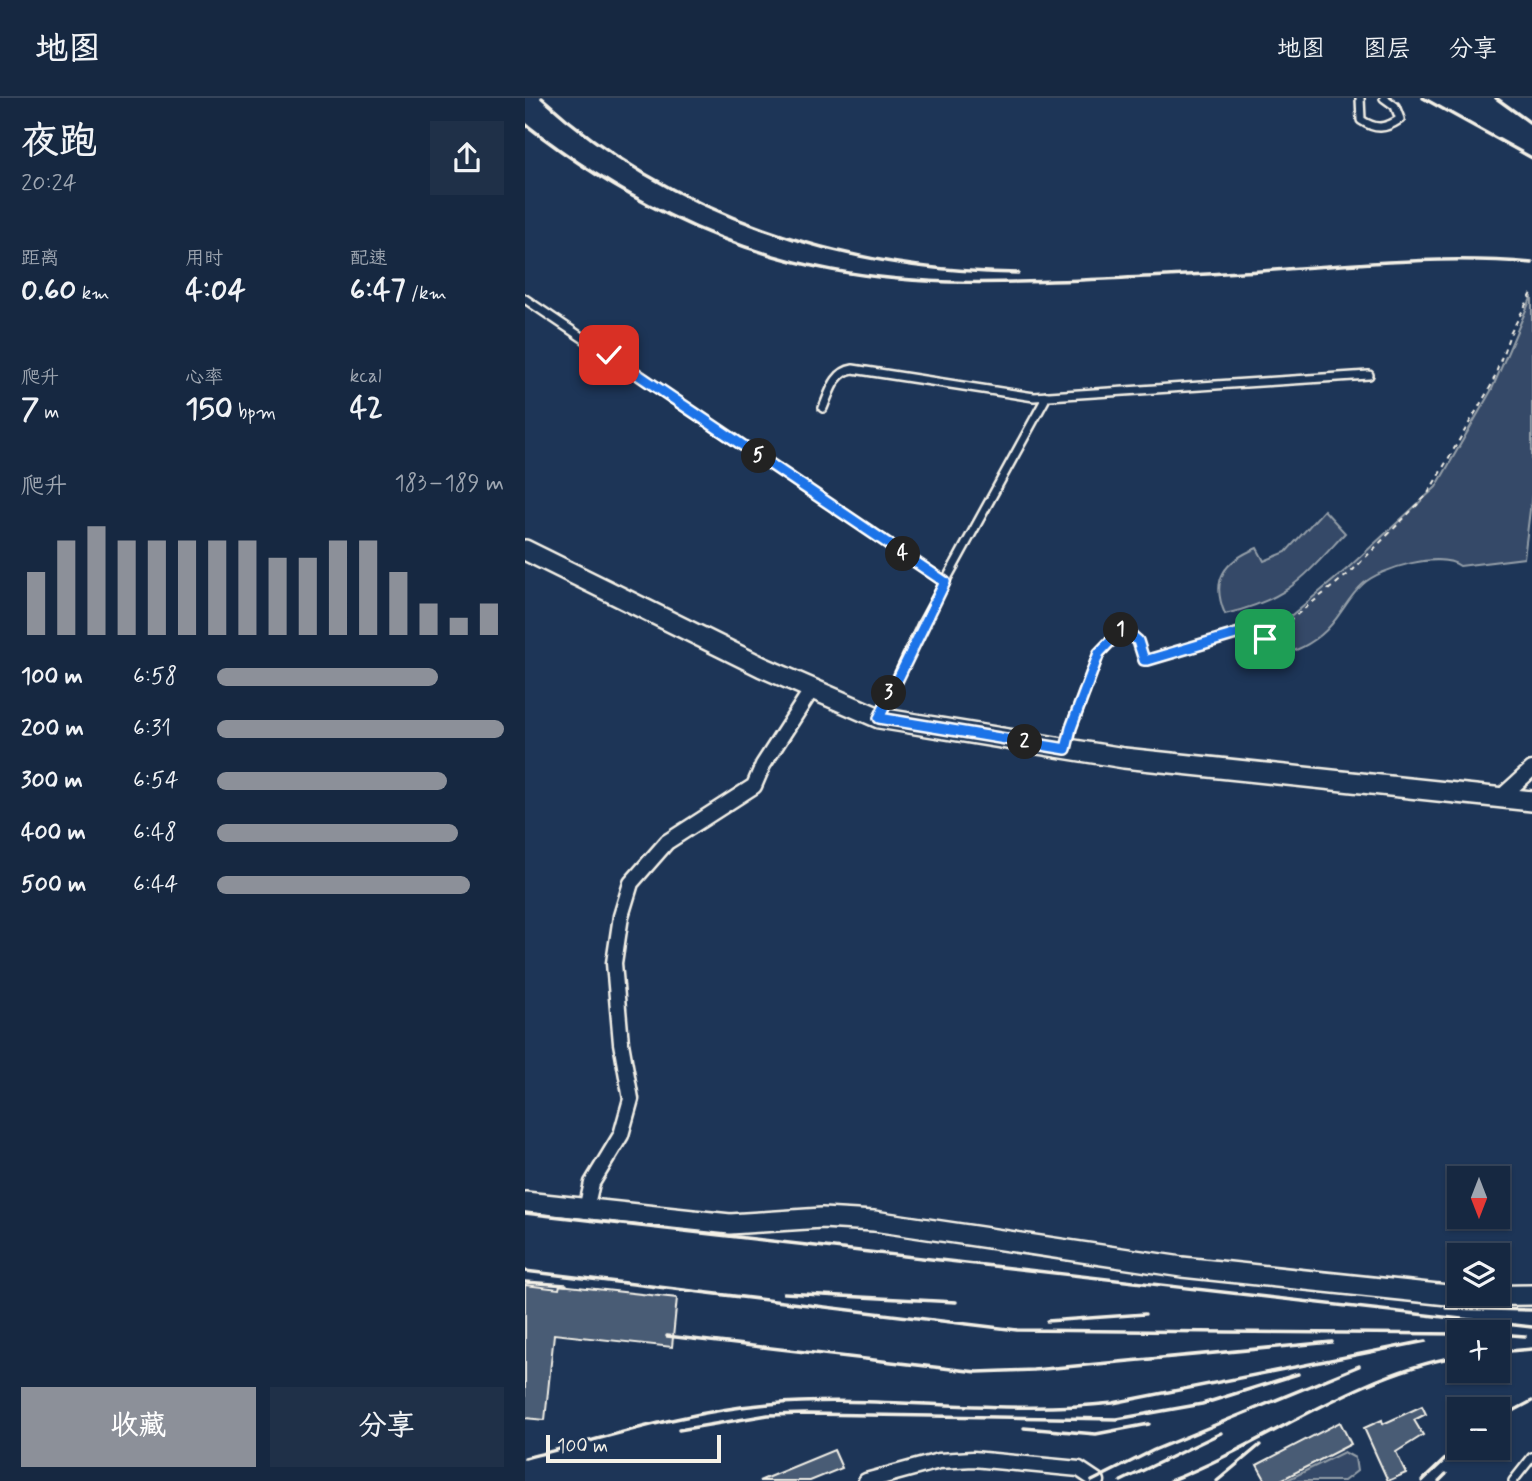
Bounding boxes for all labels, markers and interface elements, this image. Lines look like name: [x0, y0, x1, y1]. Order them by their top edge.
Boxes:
text: 地图: [35, 28, 101, 72]
text: 地图: [1277, 34, 1325, 65]
text: 图层: [1363, 34, 1411, 65]
text: 分享: [1449, 34, 1497, 65]
text: 夜跑: [21, 118, 97, 167]
button: share: [430, 121, 504, 195]
text: 20:24: [21, 169, 77, 199]
text: 距离: [21, 246, 59, 271]
text: 用时: [185, 246, 223, 271]
text: 配速: [350, 246, 388, 271]
text: 0.60: [21, 271, 77, 310]
text: 4:04: [185, 271, 246, 310]
text: 6:47: [350, 271, 406, 310]
text: km: [77, 281, 109, 306]
text: /km: [406, 281, 447, 306]
pin: [579, 325, 639, 385]
icon: check: [590, 336, 628, 374]
text: kcal: [350, 364, 382, 389]
text: 爬升: [21, 365, 59, 390]
text: 心率: [185, 365, 223, 390]
text: 42: [350, 389, 383, 428]
text: 7: [21, 390, 39, 429]
text: 150: [185, 390, 233, 429]
text: m: [39, 400, 59, 425]
text: bpm: [233, 400, 276, 425]
pin: 5: [741, 438, 777, 474]
text: 5: [753, 443, 764, 468]
text: 183–189 m: [395, 469, 504, 499]
text: 爬升: [21, 472, 67, 502]
pin: 4: [885, 536, 921, 572]
text: 4: [897, 541, 908, 566]
pin: [1235, 609, 1295, 669]
pin: 1: [1103, 612, 1139, 648]
text: 1: [1116, 617, 1125, 642]
icon: arrive: [1246, 620, 1284, 658]
text: 100 m: [21, 662, 83, 692]
text: 6:58: [133, 662, 177, 692]
pin: 3: [871, 676, 907, 710]
text: 3: [884, 680, 893, 705]
text: 200 m: [21, 714, 84, 744]
text: 6:31: [133, 714, 171, 744]
pin: 2: [1007, 724, 1043, 760]
text: 2: [1020, 729, 1029, 754]
text: 300 m: [21, 766, 83, 796]
text: 6:54: [133, 766, 179, 796]
text: 400 m: [21, 818, 86, 848]
text: 6:48: [133, 818, 177, 848]
text: 500 m: [21, 870, 86, 900]
text: 6:44: [133, 870, 178, 900]
north arrow: [1447, 1166, 1510, 1228]
map controls: [1447, 1166, 1510, 1460]
button: layers: [1447, 1243, 1510, 1306]
button: +: [1447, 1320, 1510, 1383]
button: 收藏: [21, 1387, 256, 1467]
button: 分享: [270, 1387, 504, 1467]
button: −: [1447, 1397, 1510, 1460]
scale bar: [546, 1432, 721, 1464]
text: 100 m: [557, 1434, 608, 1459]

